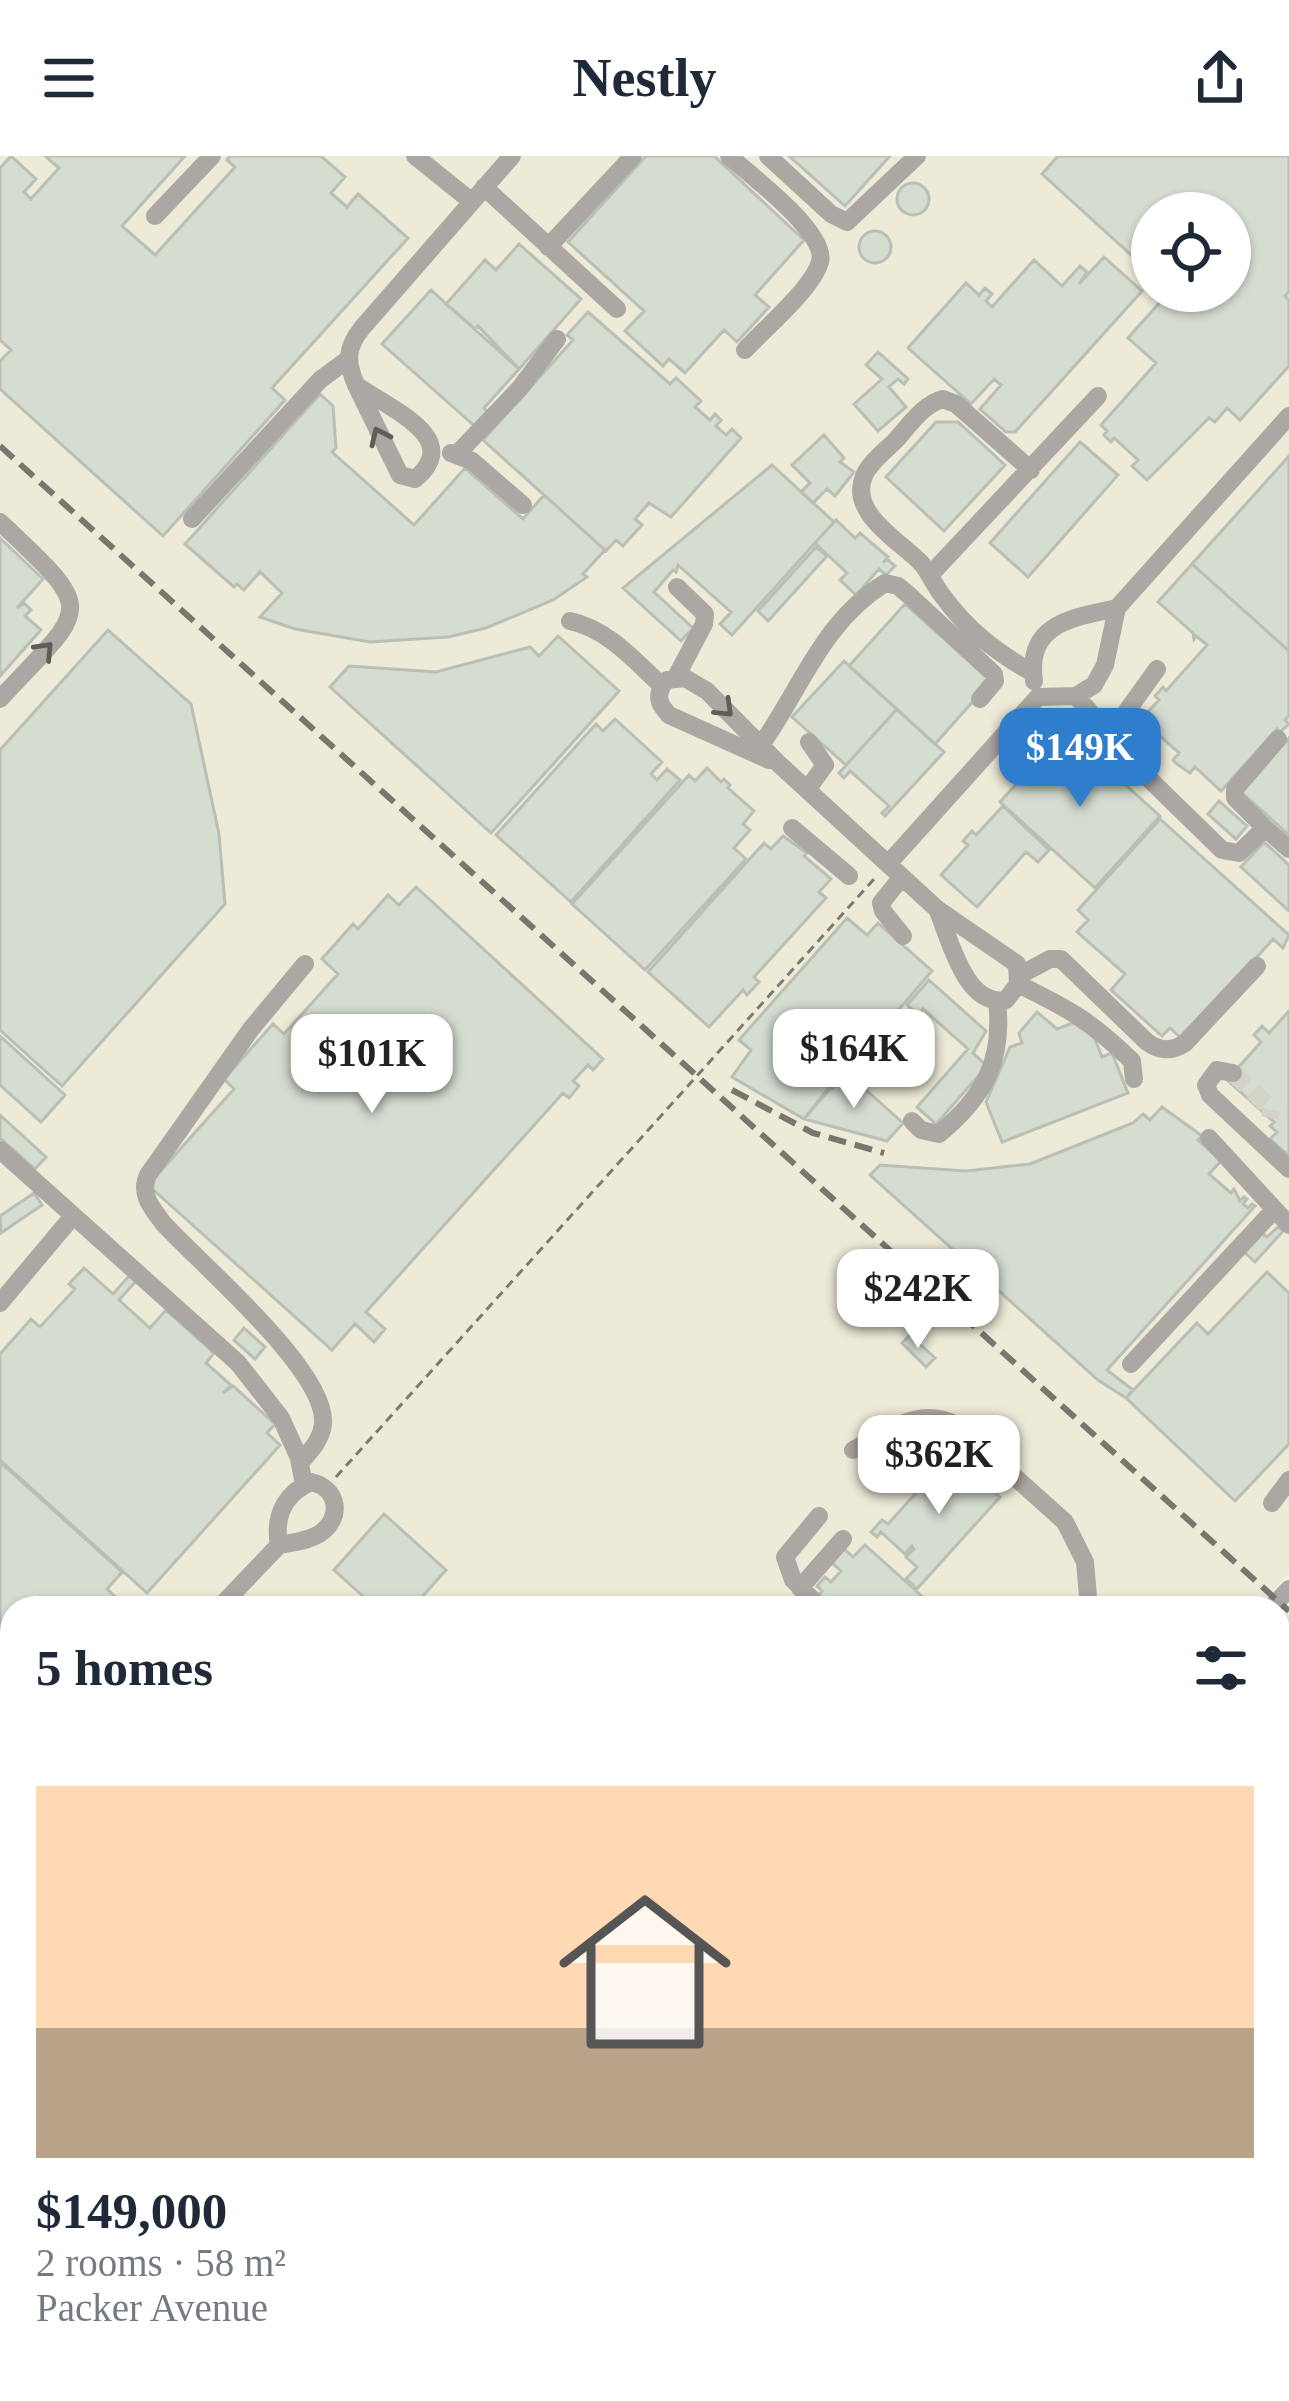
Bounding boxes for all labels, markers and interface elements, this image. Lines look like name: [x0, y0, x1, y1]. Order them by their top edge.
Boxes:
icon: menu: [36, 45, 102, 111]
icon: share: [1187, 45, 1253, 111]
text: Nestly: [573, 48, 716, 108]
map controls: [1131, 192, 1251, 312]
button: locate: [1131, 192, 1251, 312]
one-way arrow: [370, 427, 393, 448]
one-way arrow: [31, 643, 52, 664]
one-way arrow: [711, 695, 733, 717]
pin: $149K: [996, 708, 1164, 810]
text: $149K: [1026, 725, 1134, 768]
pin: $164K: [770, 1009, 938, 1111]
pin: $101K: [288, 1014, 456, 1116]
text: $164K: [800, 1026, 908, 1069]
text: $101K: [318, 1031, 426, 1074]
pin: $242K: [834, 1249, 1002, 1351]
text: $242K: [864, 1266, 972, 1309]
pin: $362K: [855, 1415, 1023, 1517]
text: $362K: [885, 1432, 993, 1475]
icon: filters: [1188, 1635, 1254, 1701]
text: 5 homes: [36, 1640, 213, 1696]
icon: home: [537, 1864, 753, 2080]
text: $149,000: [36, 2183, 227, 2239]
text: 2 rooms · 58 m²: [36, 2241, 286, 2284]
text: Packer Avenue: [36, 2286, 268, 2329]

